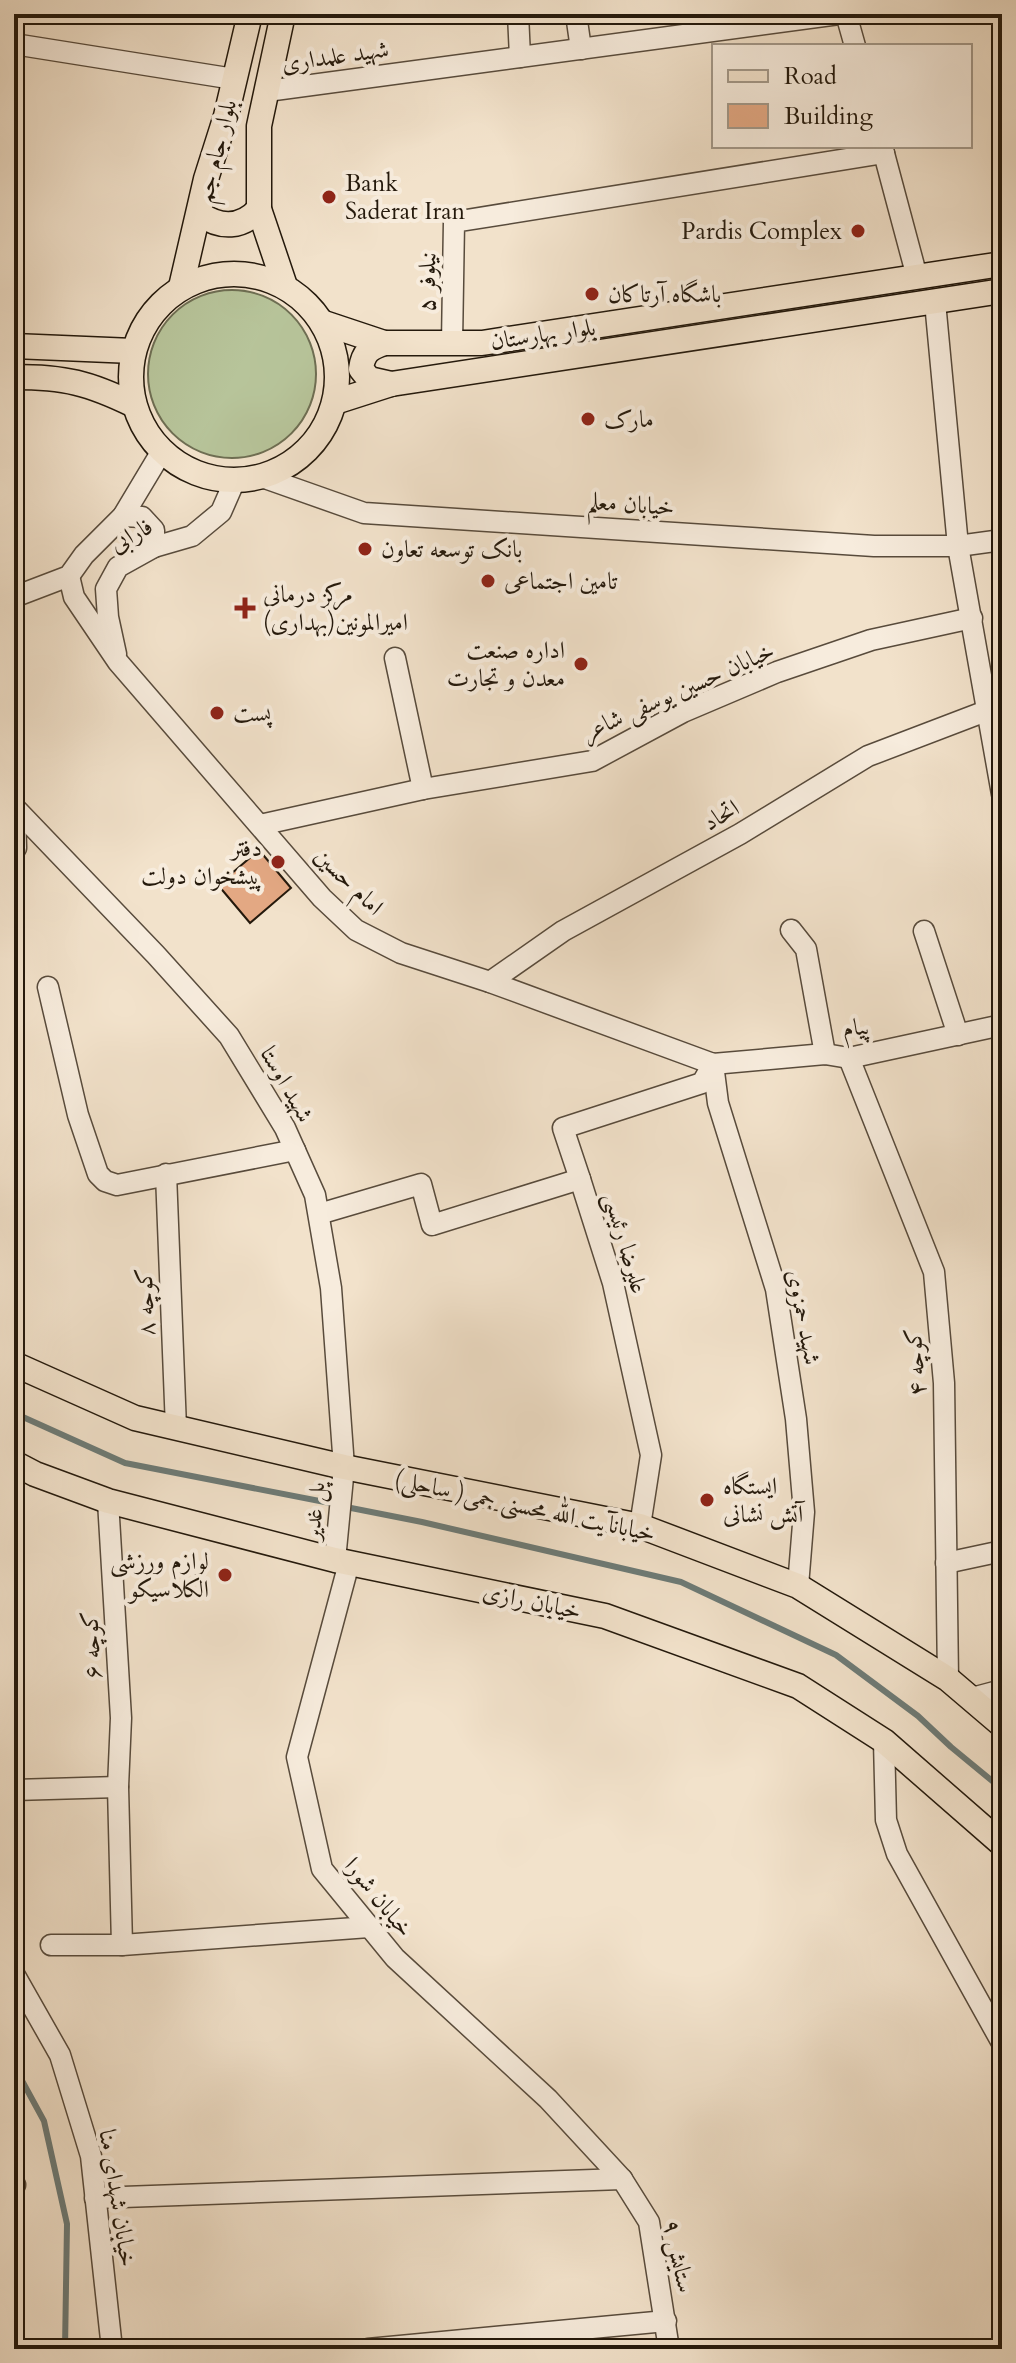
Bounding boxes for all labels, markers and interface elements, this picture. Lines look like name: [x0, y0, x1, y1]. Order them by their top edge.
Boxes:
street label: شهید علمداری: [279, 33, 391, 80]
legend: [712, 44, 972, 148]
text: Road: [784, 60, 837, 93]
street label: بلوار جام جم: [188, 96, 250, 207]
text: Building: [784, 100, 874, 133]
place label: Bank Saderat Iran: [345, 167, 466, 228]
marker: Bank Saderat Iran: [320, 188, 338, 206]
place label: Pardis Complex: [681, 215, 842, 248]
marker: Pardis Complex: [849, 222, 867, 240]
street label: نیلوفر ۵: [410, 252, 445, 312]
place label: باشگاه آرتاکان: [608, 278, 721, 311]
marker: باشگاه آرتاکان: [583, 285, 601, 303]
street label: بلوار بهارستان: [488, 311, 598, 358]
place label: مارک: [604, 403, 654, 436]
marker: مارک: [579, 410, 597, 428]
street label: خیابان معلم: [586, 485, 676, 531]
street label: فارابی: [104, 510, 159, 561]
place label: بانک توسعه تعاون: [381, 533, 522, 566]
marker: بانک توسعه تعاون: [356, 540, 374, 558]
place label: تامین اجتماعی: [504, 565, 618, 598]
marker: تامین اجتماعی: [479, 572, 497, 590]
place label: مرکز درمانی امیرالمونین(بهداری): [263, 578, 408, 639]
marker: مرکز درمانی امیرالمونین(بهداری): [234, 597, 256, 619]
place label: اداره صنعت معدن و تجارت: [447, 634, 565, 695]
street label: خیابان حسین یوسفی شاعر: [577, 634, 780, 749]
marker: اداره صنعت معدن و تجارت: [572, 655, 590, 673]
place label: پست: [233, 697, 273, 730]
marker: پست: [208, 704, 226, 722]
street label: اتحاد: [697, 792, 745, 839]
place label: دفتر پیشخوان دولت: [141, 832, 262, 893]
street label: امام حسین: [304, 840, 391, 926]
marker: دفتر پیشخوان دولت: [269, 853, 287, 871]
street label: پیام: [841, 1010, 872, 1049]
street label: شهید اوستا: [252, 1040, 322, 1128]
street label: علیرضا رئیسی: [595, 1189, 656, 1298]
street label: کوچه ۸: [128, 1267, 163, 1337]
street label: شهید حمزوی: [778, 1267, 829, 1368]
street label: کوچه ۴: [897, 1327, 934, 1397]
street label: خیابانآیت الله محسنی جمی( ساحلی): [391, 1460, 659, 1550]
place label: ایستگاه آتش نشانی: [723, 1470, 806, 1531]
street label: پل غدیر: [295, 1479, 334, 1545]
marker: ایستگاه آتش نشانی: [698, 1491, 716, 1509]
place label: لوازم ورزشی الکلاسیکو: [110, 1545, 209, 1606]
marker: لوازم ورزشی الکلاسیکو: [216, 1566, 234, 1584]
street label: خیابان رازی: [480, 1575, 584, 1628]
street label: کوچه ۶: [73, 1610, 110, 1680]
street label: خیابان شورا: [336, 1850, 421, 1944]
street label: خیابان شهدای منا: [90, 2127, 145, 2269]
street label: ستایش ۹: [655, 2217, 702, 2296]

